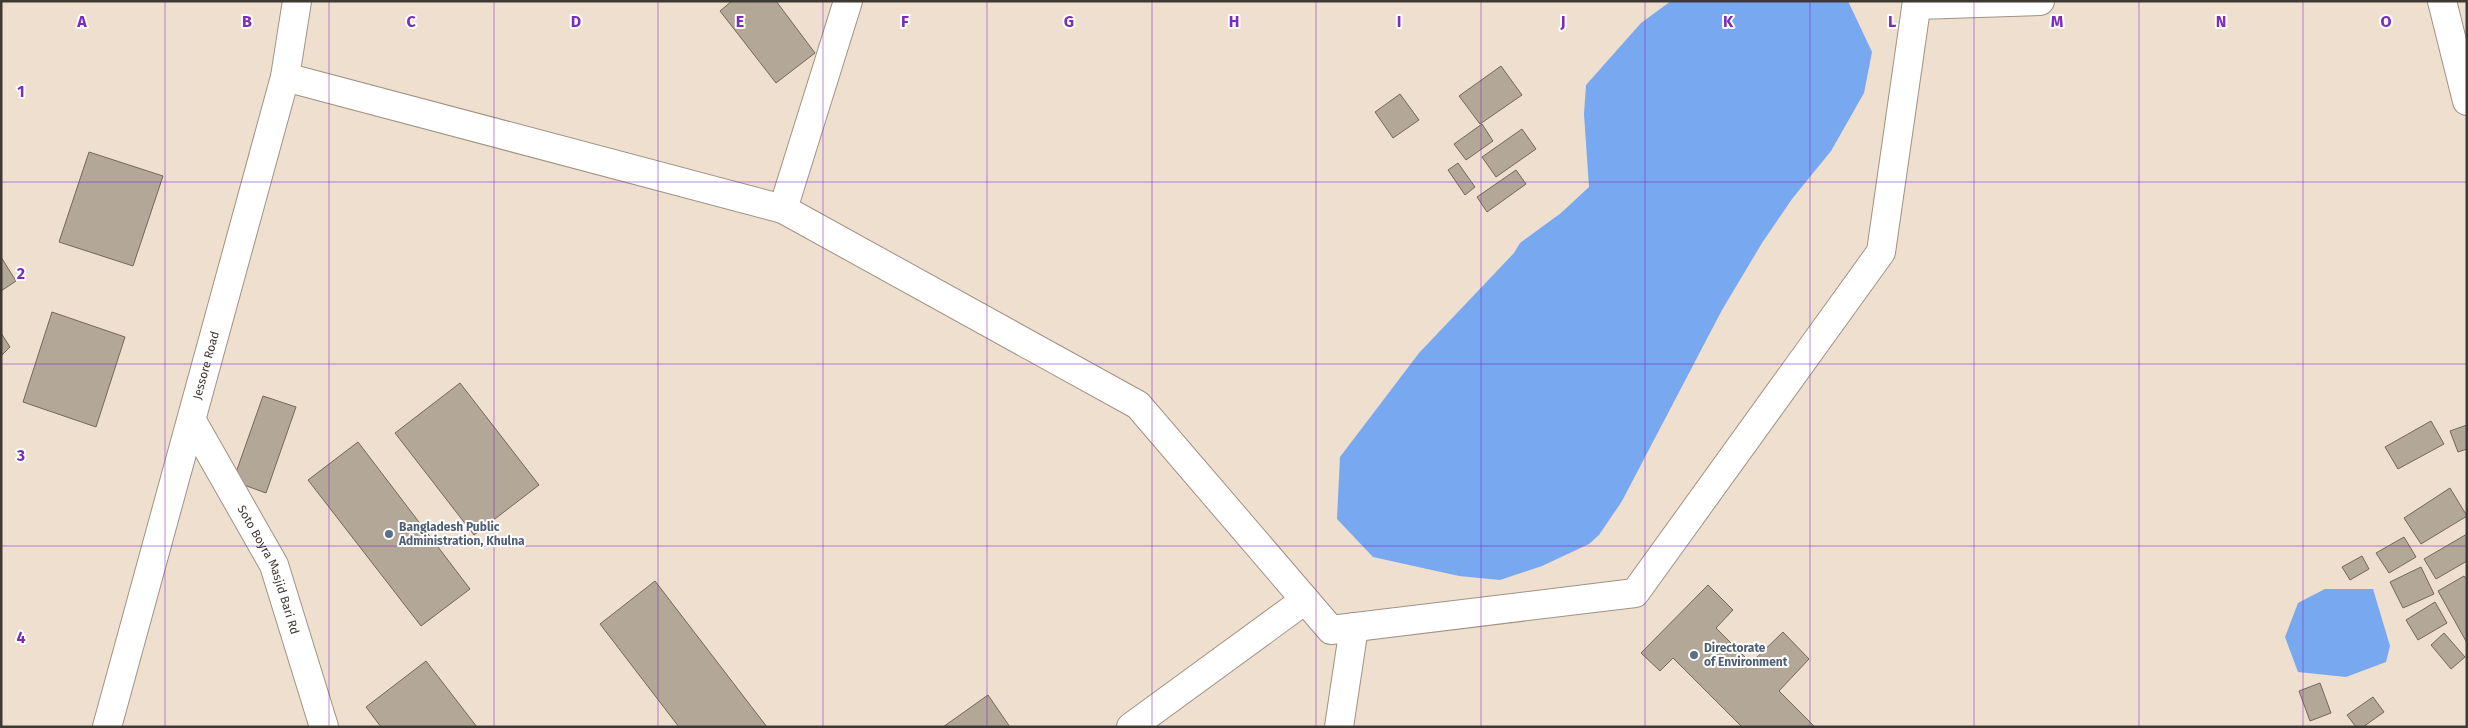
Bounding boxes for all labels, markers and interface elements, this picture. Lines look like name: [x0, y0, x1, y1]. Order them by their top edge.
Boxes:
text: A: [76, 12, 87, 31]
text: B: [242, 12, 252, 31]
text: C: [406, 12, 416, 31]
text: D: [571, 12, 581, 31]
text: E: [736, 12, 744, 31]
text: F: [901, 12, 909, 31]
text: G: [1064, 12, 1074, 31]
text: H: [1229, 12, 1239, 31]
text: I: [1397, 12, 1401, 31]
text: J: [1559, 12, 1566, 31]
text: K: [1723, 12, 1734, 31]
text: L: [1888, 12, 1896, 31]
text: M: [2051, 12, 2064, 31]
text: N: [2216, 12, 2226, 31]
text: O: [2380, 12, 2392, 31]
text: 1: [17, 82, 25, 101]
text: 2: [17, 264, 25, 283]
street label: Jessore Road: [190, 330, 222, 401]
text: 3: [16, 446, 25, 465]
street label: Soto Boyra Masjid Bari Rd: [234, 503, 302, 636]
place label: Bangladesh Public Administration, Khulna: [398, 520, 525, 548]
marker: Bangladesh Public Administration, Khulna: [383, 528, 395, 540]
text: 4: [16, 628, 26, 647]
place label: Directorate of Environment: [1704, 641, 1788, 669]
marker: Directorate of Environment: [1688, 649, 1700, 661]

